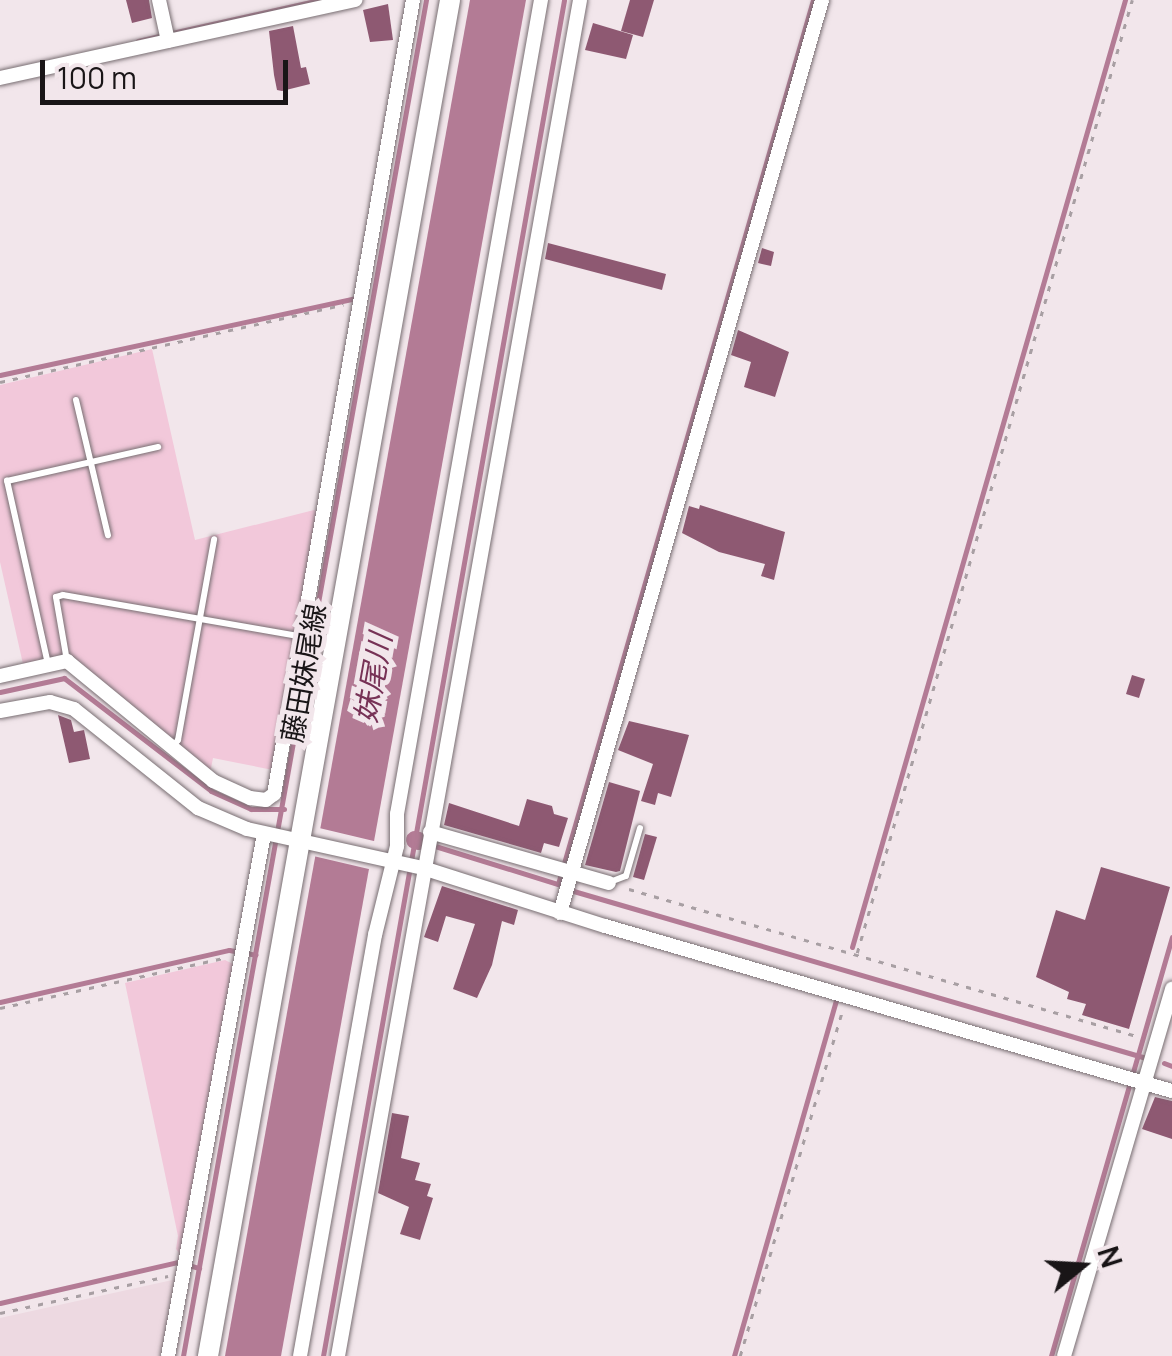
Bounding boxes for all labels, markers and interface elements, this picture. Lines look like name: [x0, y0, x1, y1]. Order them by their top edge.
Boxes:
scale bar: [45, 40, 292, 102]
text: 100 m: [57, 57, 137, 98]
street label: 藤田妹尾線: [274, 601, 332, 745]
water label: 妹尾川: [347, 631, 399, 725]
north arrow: [1032, 1216, 1132, 1316]
text: N: [1089, 1241, 1132, 1272]

